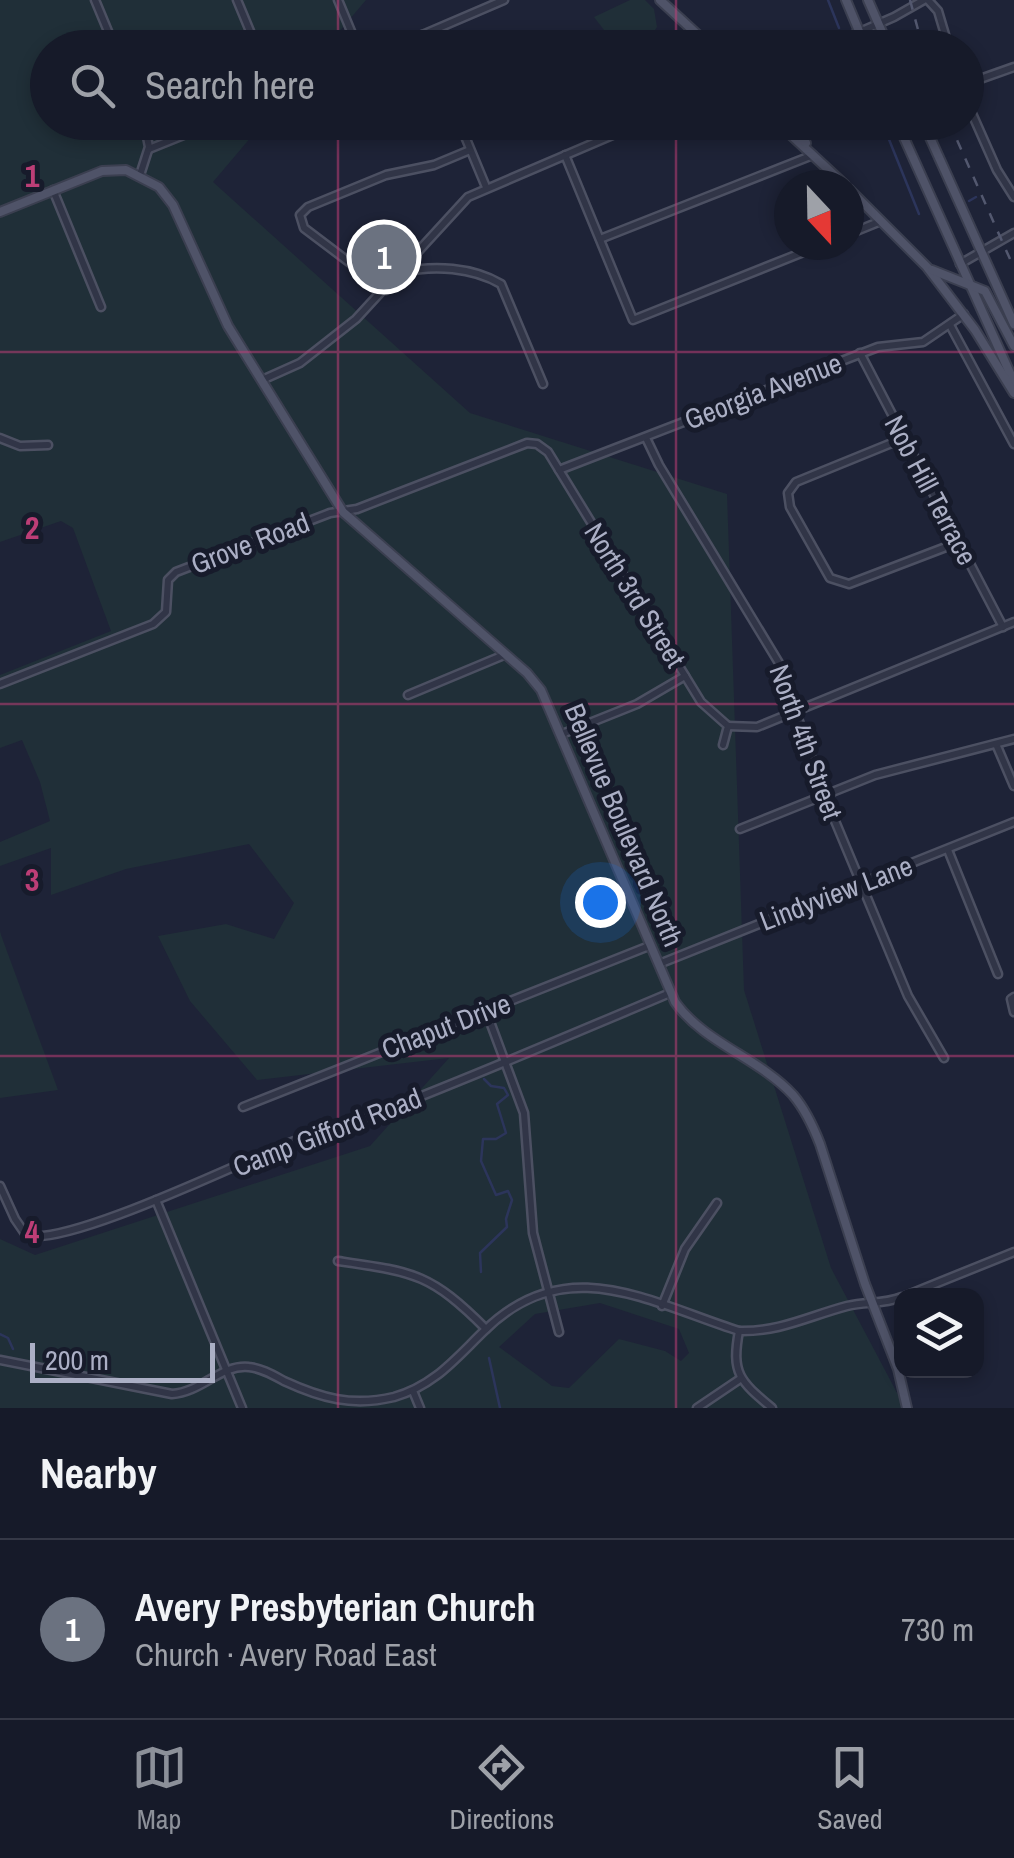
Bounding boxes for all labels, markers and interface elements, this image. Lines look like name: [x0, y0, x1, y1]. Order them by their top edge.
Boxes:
search box: [30, 30, 984, 140]
icon: search: [65, 58, 120, 113]
text: Search here: [145, 60, 315, 111]
text: 1: [25, 154, 40, 197]
north arrow: [774, 170, 864, 260]
pin: 1: [352, 220, 416, 294]
street label: Georgia Avenue: [679, 344, 847, 438]
street label: Nob Hill Terrace: [876, 409, 986, 571]
street label: Grove Road: [185, 503, 315, 583]
text: 2: [25, 506, 39, 549]
street label: North 3rd Street: [576, 516, 694, 674]
street label: North 4th Street: [760, 659, 852, 825]
street label: Bellevue Boulevard North: [556, 698, 692, 952]
street label: Lindyview Lane: [754, 846, 918, 940]
text: 3: [25, 858, 39, 901]
your location: [575, 877, 626, 928]
street label: Chaput Drive: [376, 984, 516, 1068]
street label: Camp Gifford Road: [227, 1079, 427, 1185]
text: 4: [25, 1210, 40, 1253]
map controls: [894, 1288, 984, 1378]
button: layers: [894, 1288, 984, 1378]
scale bar: [30, 1338, 215, 1382]
text: 200 m: [45, 1341, 109, 1379]
text: Nearby: [40, 1445, 157, 1501]
text: Avery Presbyterian Church: [135, 1582, 536, 1633]
text: 1: [65, 1608, 80, 1651]
text: 730 m: [901, 1608, 974, 1651]
text: Church · Avery Road East: [135, 1633, 436, 1676]
tab: Map: [132, 1740, 187, 1838]
tab: Directions: [450, 1740, 554, 1838]
tab: Saved: [817, 1740, 882, 1838]

